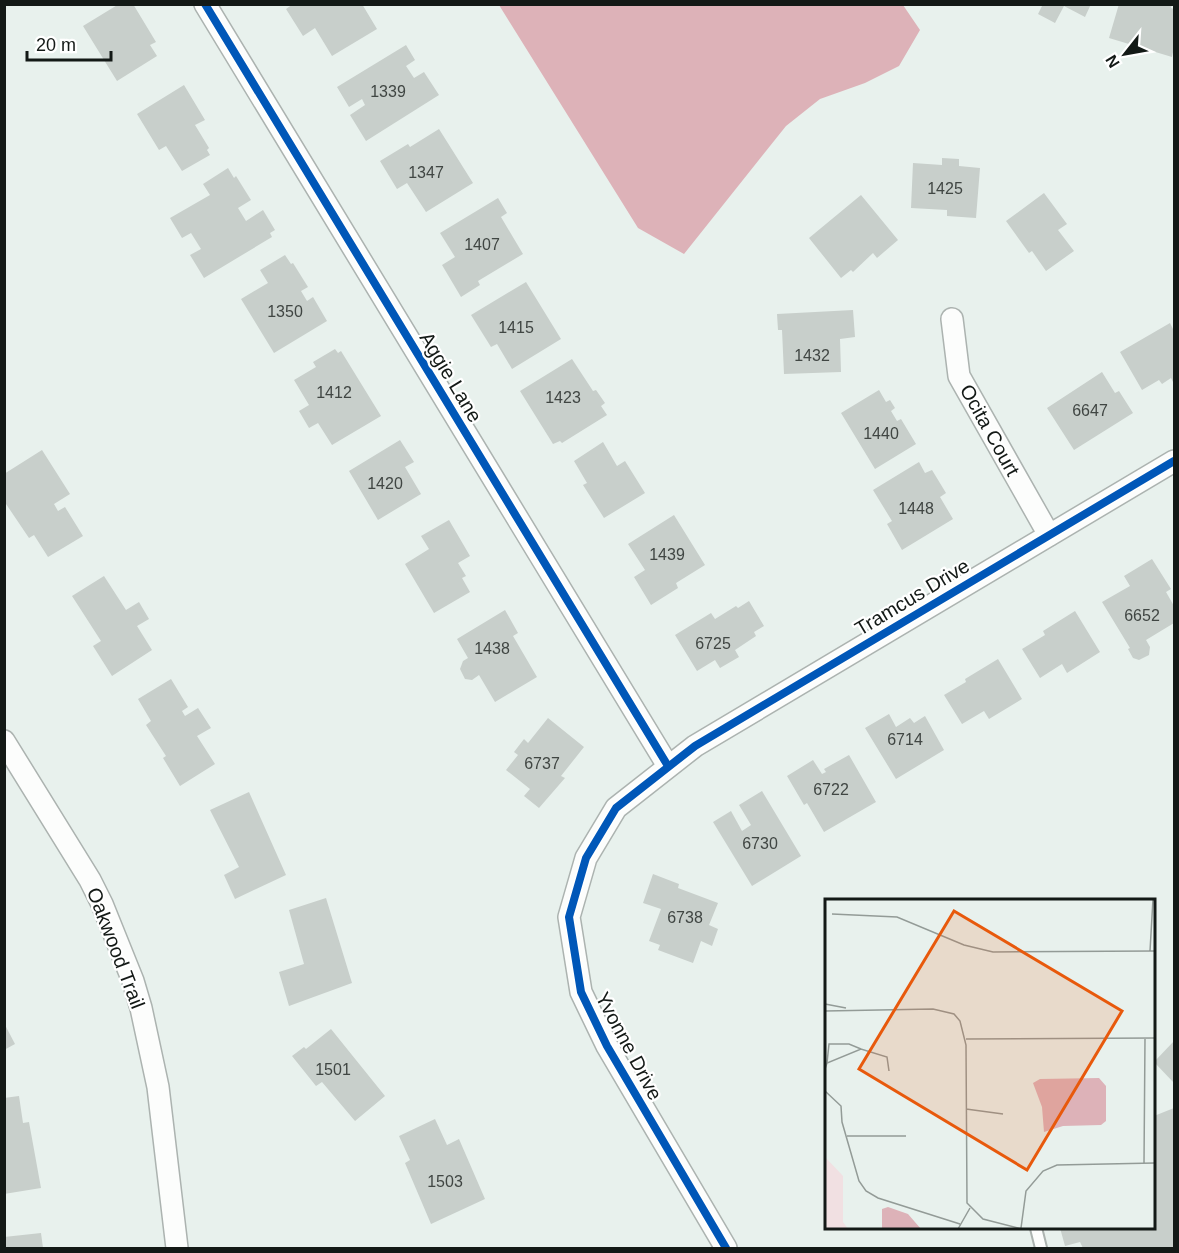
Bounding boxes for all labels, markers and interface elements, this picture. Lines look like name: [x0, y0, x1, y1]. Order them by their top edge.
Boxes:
scale bar: [27, 24, 111, 62]
north arrow: [1095, 24, 1155, 84]
text: 20 m: [36, 35, 76, 55]
text: N: [1102, 52, 1123, 71]
house number: 1339: [370, 83, 406, 100]
house number: 1347: [408, 164, 444, 181]
house number: 1425: [927, 180, 963, 197]
house number: 1407: [464, 236, 500, 253]
house number: 1350: [267, 303, 303, 320]
house number: 1415: [498, 319, 534, 336]
street label: Aggie Lane: [416, 328, 486, 426]
house number: 1432: [794, 347, 830, 364]
street label: Ocita Court: [956, 380, 1024, 480]
house number: 1412: [316, 384, 352, 401]
house number: 1423: [545, 389, 581, 406]
house number: 6647: [1072, 402, 1108, 419]
house number: 1440: [863, 425, 899, 442]
house number: 1420: [367, 475, 403, 492]
house number: 1448: [898, 500, 934, 517]
house number: 1439: [649, 546, 685, 563]
street label: Tramcus Drive: [851, 554, 973, 640]
house number: 6652: [1124, 607, 1160, 624]
house number: 6725: [695, 635, 731, 652]
house number: 1438: [474, 640, 510, 657]
house number: 6714: [887, 731, 923, 748]
house number: 6737: [524, 755, 560, 772]
house number: 6722: [813, 781, 849, 798]
house number: 6730: [742, 835, 778, 852]
street label: Oakwood Trail: [83, 884, 149, 1012]
inset map: [825, 899, 1155, 1229]
house number: 6738: [667, 909, 703, 926]
street label: Yvonne Drive: [591, 988, 667, 1104]
house number: 1501: [315, 1061, 351, 1078]
house number: 1503: [427, 1173, 463, 1190]

